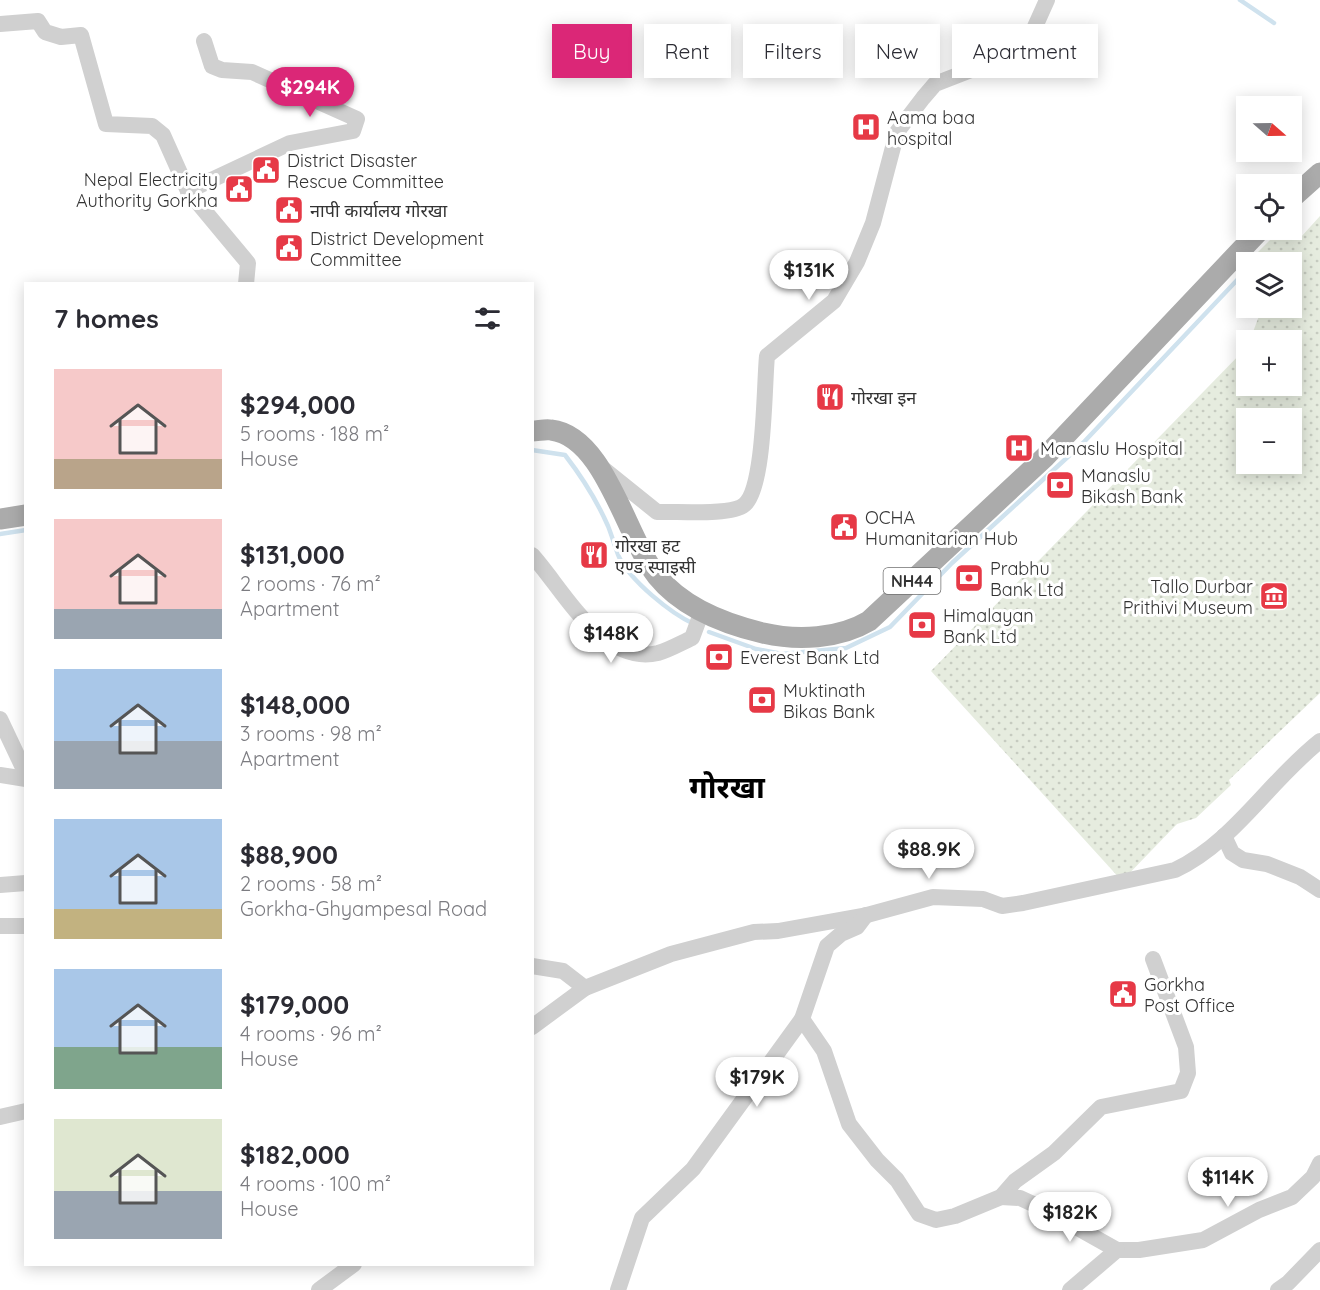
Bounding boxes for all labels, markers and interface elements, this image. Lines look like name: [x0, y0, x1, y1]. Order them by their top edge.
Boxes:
chip: Buy: [552, 24, 632, 78]
chip: Rent: [644, 24, 731, 78]
chip: Filters: [743, 24, 843, 78]
chip: New: [855, 24, 940, 78]
chip: Apartment: [952, 24, 1098, 78]
pin: $294K: [268, 67, 352, 118]
text: $294K: [280, 74, 340, 99]
north arrow: [1236, 96, 1302, 162]
map controls: [1236, 96, 1302, 474]
place label: Aama baa hospital: [887, 106, 975, 150]
hospital icon: Aama baa hospital: [850, 111, 882, 143]
place label: District Disaster Rescue Committee: [287, 149, 444, 193]
public building icon: District Disaster Rescue Committee: [250, 154, 282, 186]
place label: Nepal Electricity Authority Gorkha: [76, 168, 218, 212]
public building icon: Nepal Electricity Authority Gorkha: [223, 173, 255, 205]
button: locate: [1236, 174, 1302, 240]
public building icon: नापी कार्यालय गोरखा: [273, 194, 305, 226]
place label: नापी कार्यालय गोरखा: [310, 199, 447, 222]
place label: District Development Committee: [310, 227, 484, 271]
public building icon: District Development Committee: [273, 232, 305, 264]
pin: $131K: [767, 250, 851, 301]
button: layers: [1236, 252, 1302, 318]
text: $131K: [783, 257, 835, 282]
text: 7 homes: [54, 302, 159, 335]
icon: filters: [471, 302, 504, 335]
button: +: [1236, 330, 1302, 396]
restaurant icon: गोरखा इन: [814, 381, 846, 413]
place label: गोरखा इन: [851, 386, 917, 409]
text: $294,000: [240, 388, 355, 421]
icon: home: [102, 393, 174, 465]
button: −: [1236, 408, 1302, 474]
text: 5 rooms · 188 m²: [240, 421, 389, 446]
hospital icon: Manaslu Hospital: [1003, 432, 1035, 464]
place label: Manaslu Hospital: [1040, 437, 1183, 460]
text: House: [240, 446, 299, 471]
place label: Manaslu Bikash Bank: [1081, 464, 1183, 508]
bank icon: Manaslu Bikash Bank: [1044, 469, 1076, 501]
place label: OCHA Humanitarian Hub: [865, 506, 1018, 550]
public building icon: OCHA Humanitarian Hub: [828, 511, 860, 543]
place label: गोरखा हट एण्ड स्पाइसी: [615, 534, 696, 578]
text: $131,000: [240, 538, 345, 571]
restaurant icon: गोरखा हट एण्ड स्पाइसी: [578, 539, 610, 571]
icon: home: [102, 543, 174, 615]
place label: Prabhu Bank Ltd: [990, 557, 1064, 601]
bank icon: Prabhu Bank Ltd: [953, 562, 985, 594]
road number: NH44: [884, 568, 940, 594]
text: 2 rooms · 76 m²: [240, 571, 381, 596]
place label: Tallo Durbar Prithivi Museum: [1123, 575, 1253, 619]
museum icon: Tallo Durbar Prithivi Museum: [1258, 580, 1290, 612]
text: Apartment: [240, 596, 340, 621]
place label: Himalayan Bank Ltd: [943, 604, 1034, 648]
bank icon: Himalayan Bank Ltd: [906, 609, 938, 641]
pin: $148K: [569, 613, 653, 664]
text: $148K: [583, 620, 639, 645]
bank icon: Everest Bank Ltd: [703, 641, 735, 673]
place label: Everest Bank Ltd: [740, 646, 880, 669]
place label: Muktinath Bikas Bank: [783, 679, 875, 723]
bank icon: Muktinath Bikas Bank: [746, 684, 778, 716]
text: $148,000: [240, 688, 350, 721]
icon: home: [102, 693, 174, 765]
text: 3 rooms · 98 m²: [240, 721, 382, 746]
text: Apartment: [240, 746, 340, 771]
district label: गोरखा: [689, 768, 766, 806]
pin: $88.9K: [880, 829, 978, 880]
text: $88.9K: [897, 836, 961, 861]
text: $88,900: [240, 838, 338, 871]
icon: home: [102, 843, 174, 915]
text: 2 rooms · 58 m²: [240, 871, 382, 896]
text: Gorkha-Ghyampesal Road: [240, 896, 487, 921]
place label: Gorkha Post Office: [1144, 973, 1235, 1017]
public building icon: Gorkha Post Office: [1107, 978, 1139, 1010]
text: $179,000: [240, 988, 349, 1021]
icon: home: [102, 993, 174, 1065]
text: 4 rooms · 96 m²: [240, 1021, 382, 1046]
text: House: [240, 1046, 299, 1071]
pin: $179K: [715, 1057, 799, 1108]
text: $179K: [729, 1064, 785, 1089]
text: $182,000: [240, 1138, 350, 1171]
icon: home: [102, 1143, 174, 1215]
pin: $114K: [1186, 1157, 1270, 1208]
text: $114K: [1202, 1164, 1254, 1189]
text: 4 rooms · 100 m²: [240, 1171, 391, 1196]
pin: $182K: [1028, 1192, 1112, 1243]
text: House: [240, 1196, 299, 1221]
text: $182K: [1042, 1199, 1098, 1224]

